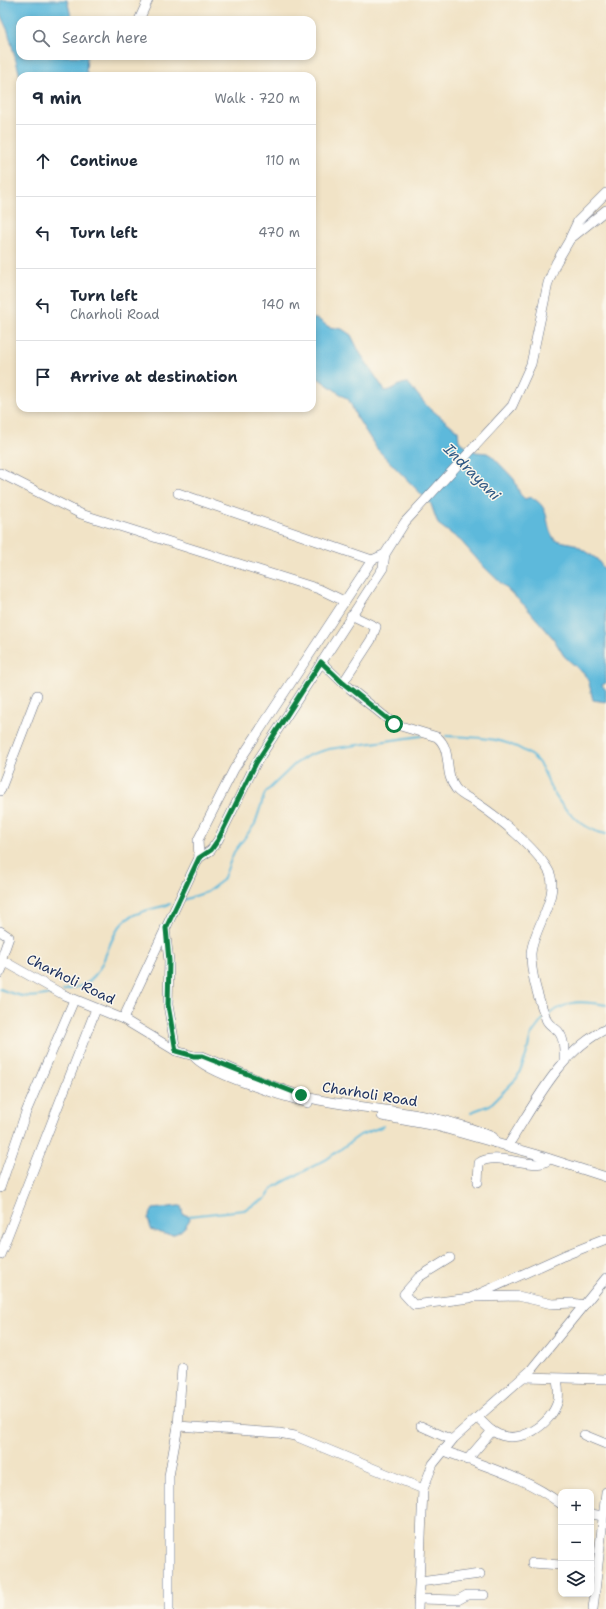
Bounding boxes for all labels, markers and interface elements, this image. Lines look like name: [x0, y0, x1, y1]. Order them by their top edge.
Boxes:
search box: [16, 16, 316, 60]
icon: search: [30, 27, 52, 49]
text: Search here: [62, 28, 148, 48]
text: 9 min: [32, 87, 82, 109]
text: Walk · 720 m: [215, 90, 300, 107]
icon: ahead: [32, 150, 54, 172]
text: Continue: [70, 151, 138, 171]
text: 110 m: [265, 152, 300, 169]
icon: left: [32, 222, 54, 244]
text: Turn left: [70, 223, 138, 243]
text: 470 m: [258, 224, 300, 241]
text: Turn left: [70, 286, 138, 306]
icon: left: [32, 294, 54, 316]
text: 140 m: [261, 296, 300, 313]
text: Charholi Road: [70, 306, 160, 323]
icon: arrive: [32, 366, 54, 388]
text: Arrive at destination: [70, 367, 238, 387]
water label: Indrayani: [438, 438, 505, 505]
route start: [385, 715, 403, 733]
street label: Charholi Road: [24, 950, 118, 1008]
street label: Charholi Road: [321, 1078, 419, 1110]
route end: [292, 1086, 310, 1104]
map controls: [558, 1489, 594, 1597]
button: +: [558, 1489, 594, 1525]
button: −: [558, 1525, 594, 1561]
button: layers: [558, 1561, 594, 1597]

